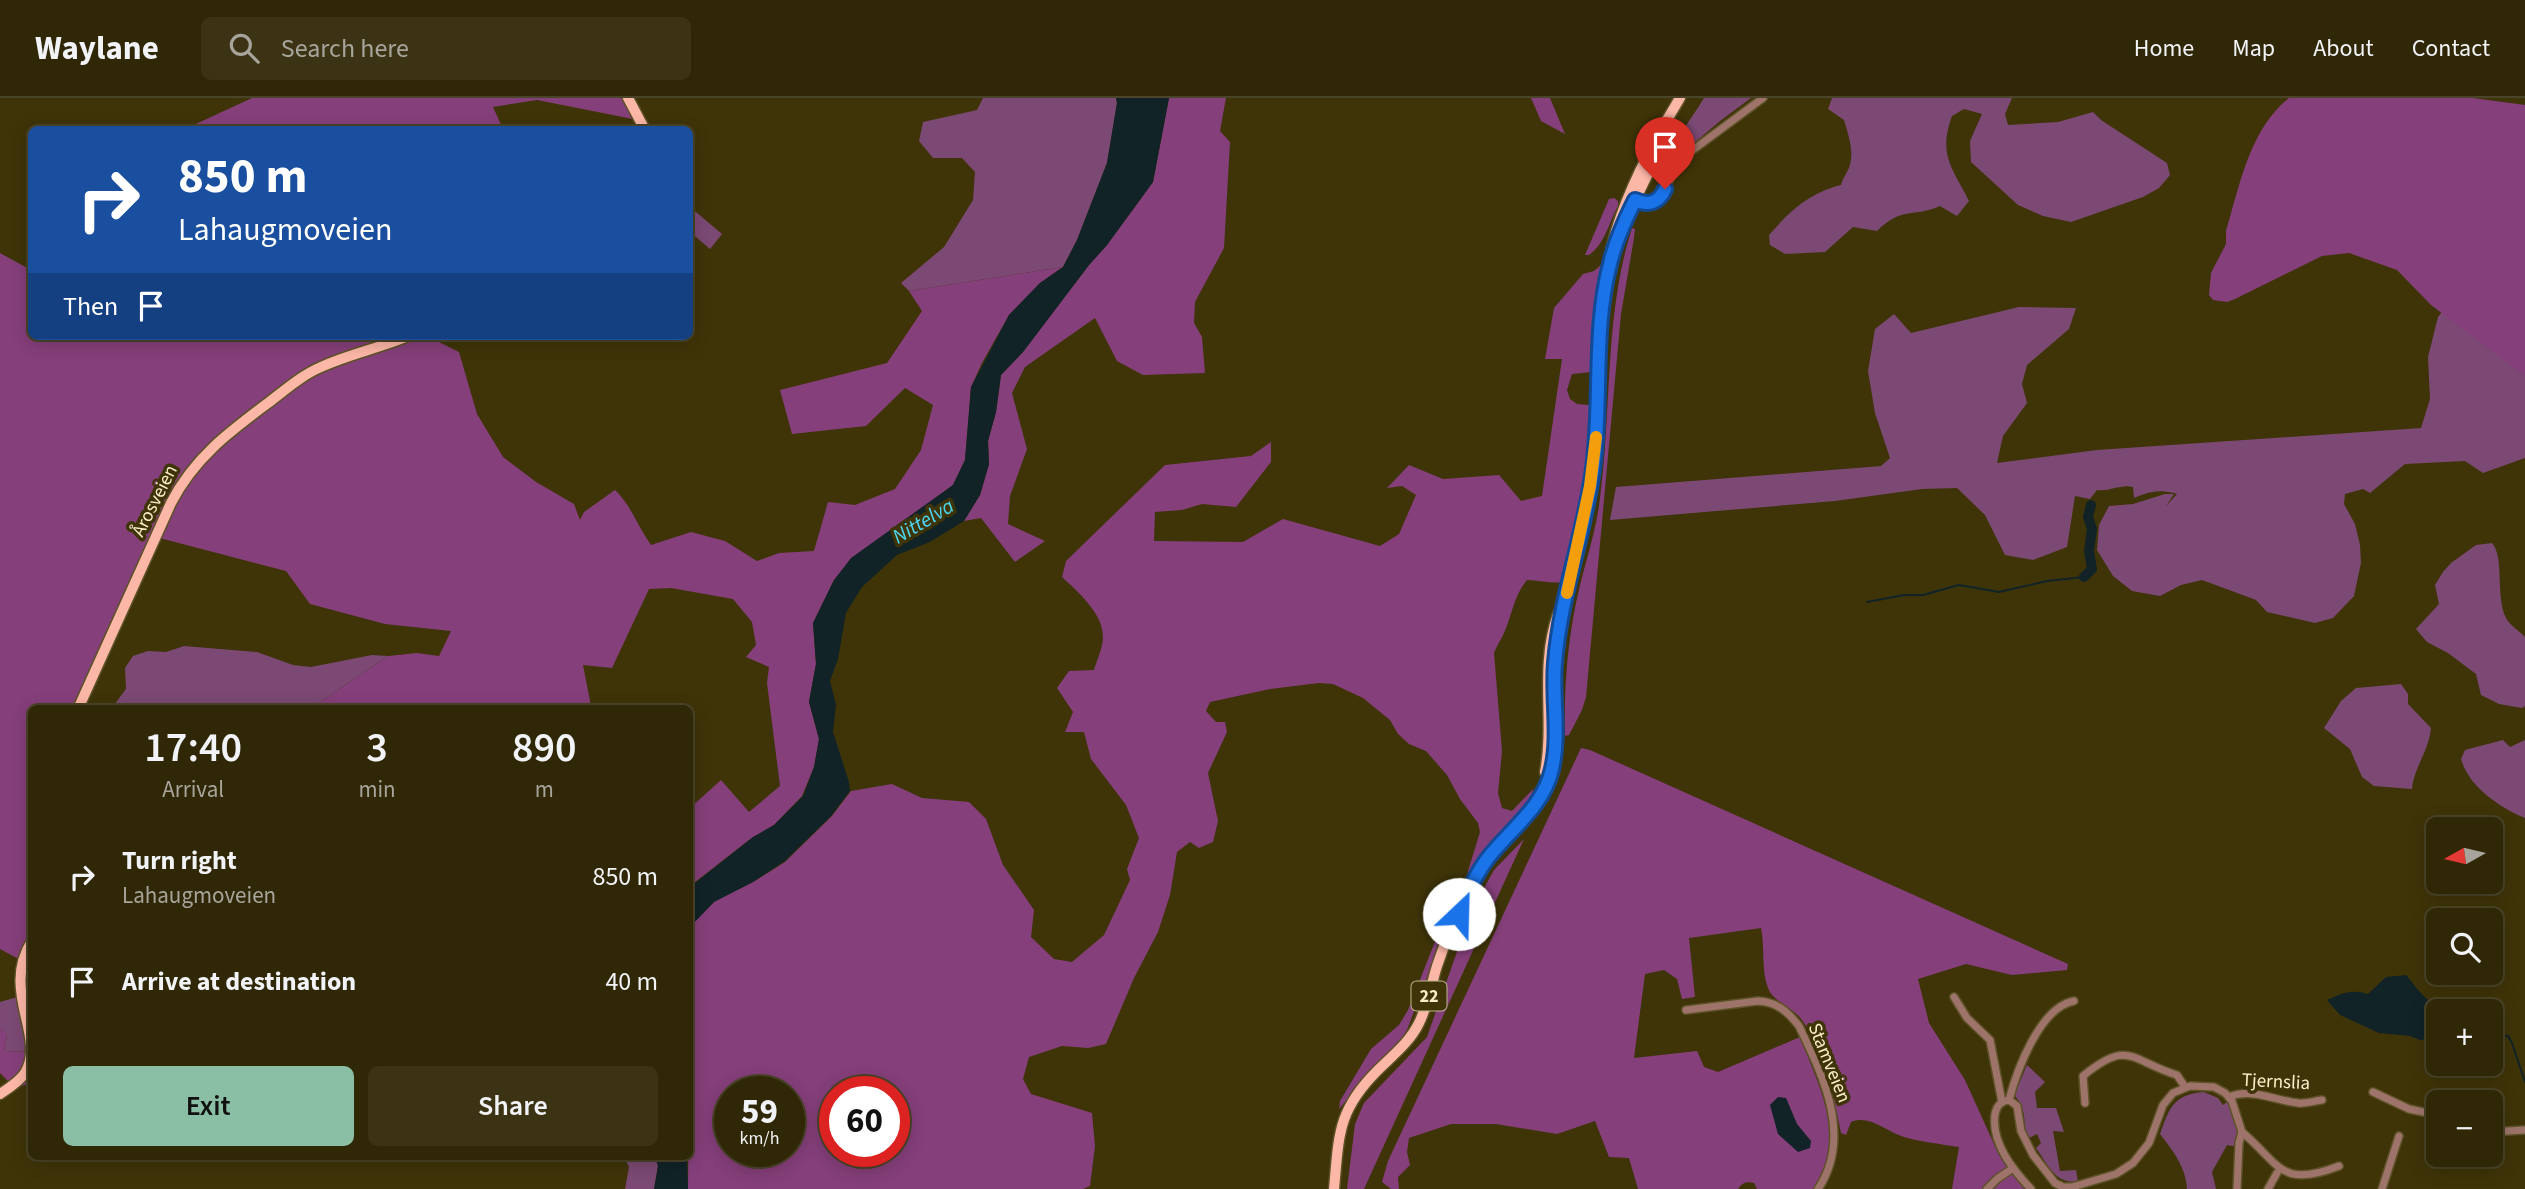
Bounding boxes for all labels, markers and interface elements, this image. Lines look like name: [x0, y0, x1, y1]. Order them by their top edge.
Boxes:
search box: [201, 17, 691, 80]
text: Waylane: [35, 25, 159, 72]
icon: search: [225, 29, 263, 67]
text: Search here: [281, 30, 409, 67]
text: Home: [2134, 31, 2194, 66]
text: Map: [2232, 31, 2275, 66]
text: About: [2313, 31, 2374, 66]
text: Contact: [2412, 31, 2490, 66]
pin: [1635, 117, 1695, 189]
icon: arrive: [1646, 128, 1684, 166]
text: 850 m: [178, 142, 307, 212]
icon: right: [63, 154, 154, 245]
text: Lahaugmoveien: [178, 207, 392, 253]
icon: arrive: [132, 287, 170, 325]
text: Then: [63, 288, 118, 325]
street label: Årosveien: [125, 460, 185, 542]
water label: Nittelva: [886, 491, 960, 551]
text: 17:40: [144, 718, 242, 778]
text: 3: [366, 718, 388, 778]
text: 890: [512, 718, 577, 778]
text: Arrival: [162, 773, 224, 806]
text: min: [358, 773, 396, 806]
text: m: [535, 773, 554, 806]
north arrow: [2426, 817, 2502, 894]
map controls: [2426, 817, 2503, 1167]
text: Turn right: [122, 842, 237, 879]
icon: right: [63, 858, 101, 896]
text: 850 m: [592, 858, 658, 895]
position arrow: [1422, 877, 1496, 951]
text: Lahaugmoveien: [122, 879, 276, 912]
button: search: [2426, 908, 2503, 985]
icon: arrive: [63, 963, 101, 1001]
text: Arrive at destination: [122, 963, 356, 1000]
text: 40 m: [605, 963, 658, 1000]
road number: 22: [1412, 982, 1446, 1010]
button: +: [2426, 999, 2503, 1076]
street label: Stamveien: [1801, 1019, 1857, 1107]
button: Exit: [63, 1066, 354, 1146]
button: Share: [368, 1066, 658, 1146]
street label: Tjernslia: [2241, 1067, 2311, 1097]
speed limit sign: 60: [819, 1076, 910, 1167]
text: 59: [741, 1087, 778, 1137]
button: −: [2426, 1090, 2503, 1167]
text: km/h: [740, 1126, 779, 1151]

